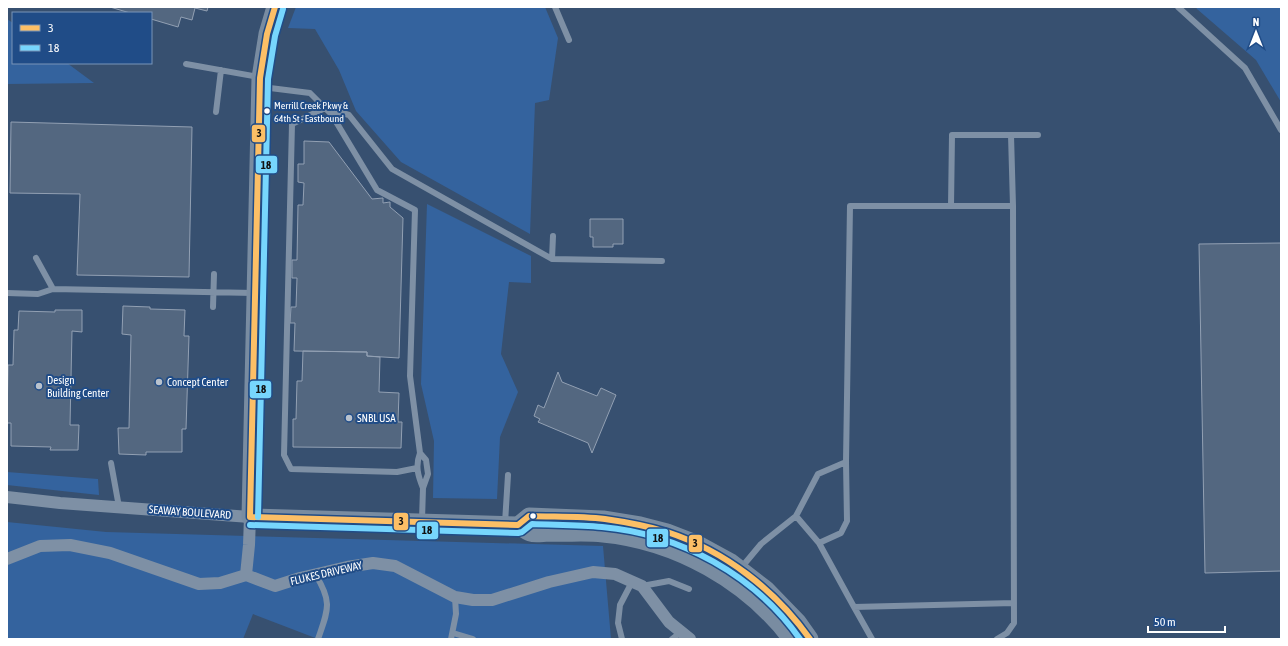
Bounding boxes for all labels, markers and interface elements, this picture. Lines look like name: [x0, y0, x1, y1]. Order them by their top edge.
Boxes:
legend: [12, 12, 152, 64]
north arrow: [1236, 12, 1276, 52]
text: N: [1253, 16, 1259, 28]
text: 3: [48, 21, 54, 35]
text: 18: [48, 41, 60, 55]
place label: Merrill Creek Pkwy & 64th St - Eastbound: [274, 100, 349, 124]
marker: Merrill Creek Pkwy & 64th St - Eastbound: [262, 106, 272, 116]
line badge: 3: [251, 124, 266, 143]
text: 3: [256, 127, 262, 139]
line badge: 18: [255, 155, 278, 174]
text: 18: [261, 159, 271, 171]
place label: Design Building Center: [47, 374, 110, 399]
place label: Concept Center: [167, 376, 229, 388]
marker: Concept Center: [154, 377, 164, 387]
line badge: 18: [249, 380, 272, 399]
marker: Design Building Center: [34, 381, 44, 391]
text: 18: [256, 383, 266, 395]
place label: SNBL USA: [357, 412, 396, 424]
marker: SNBL USA: [344, 413, 354, 423]
street label: SEAWAY BOULEVARD: [148, 503, 232, 521]
unlabelled marker: [528, 511, 538, 521]
line badge: 3: [393, 512, 409, 531]
text: 3: [398, 515, 404, 527]
line badge: 18: [416, 521, 439, 540]
text: 18: [422, 524, 432, 536]
line badge: 18: [646, 528, 669, 548]
text: 18: [653, 532, 663, 544]
line badge: 3: [688, 534, 703, 553]
text: 3: [692, 537, 698, 549]
street label: FLUKES DRIVEWAY: [289, 559, 363, 587]
scale bar: [1148, 608, 1225, 634]
text: 50 m: [1154, 615, 1176, 629]

